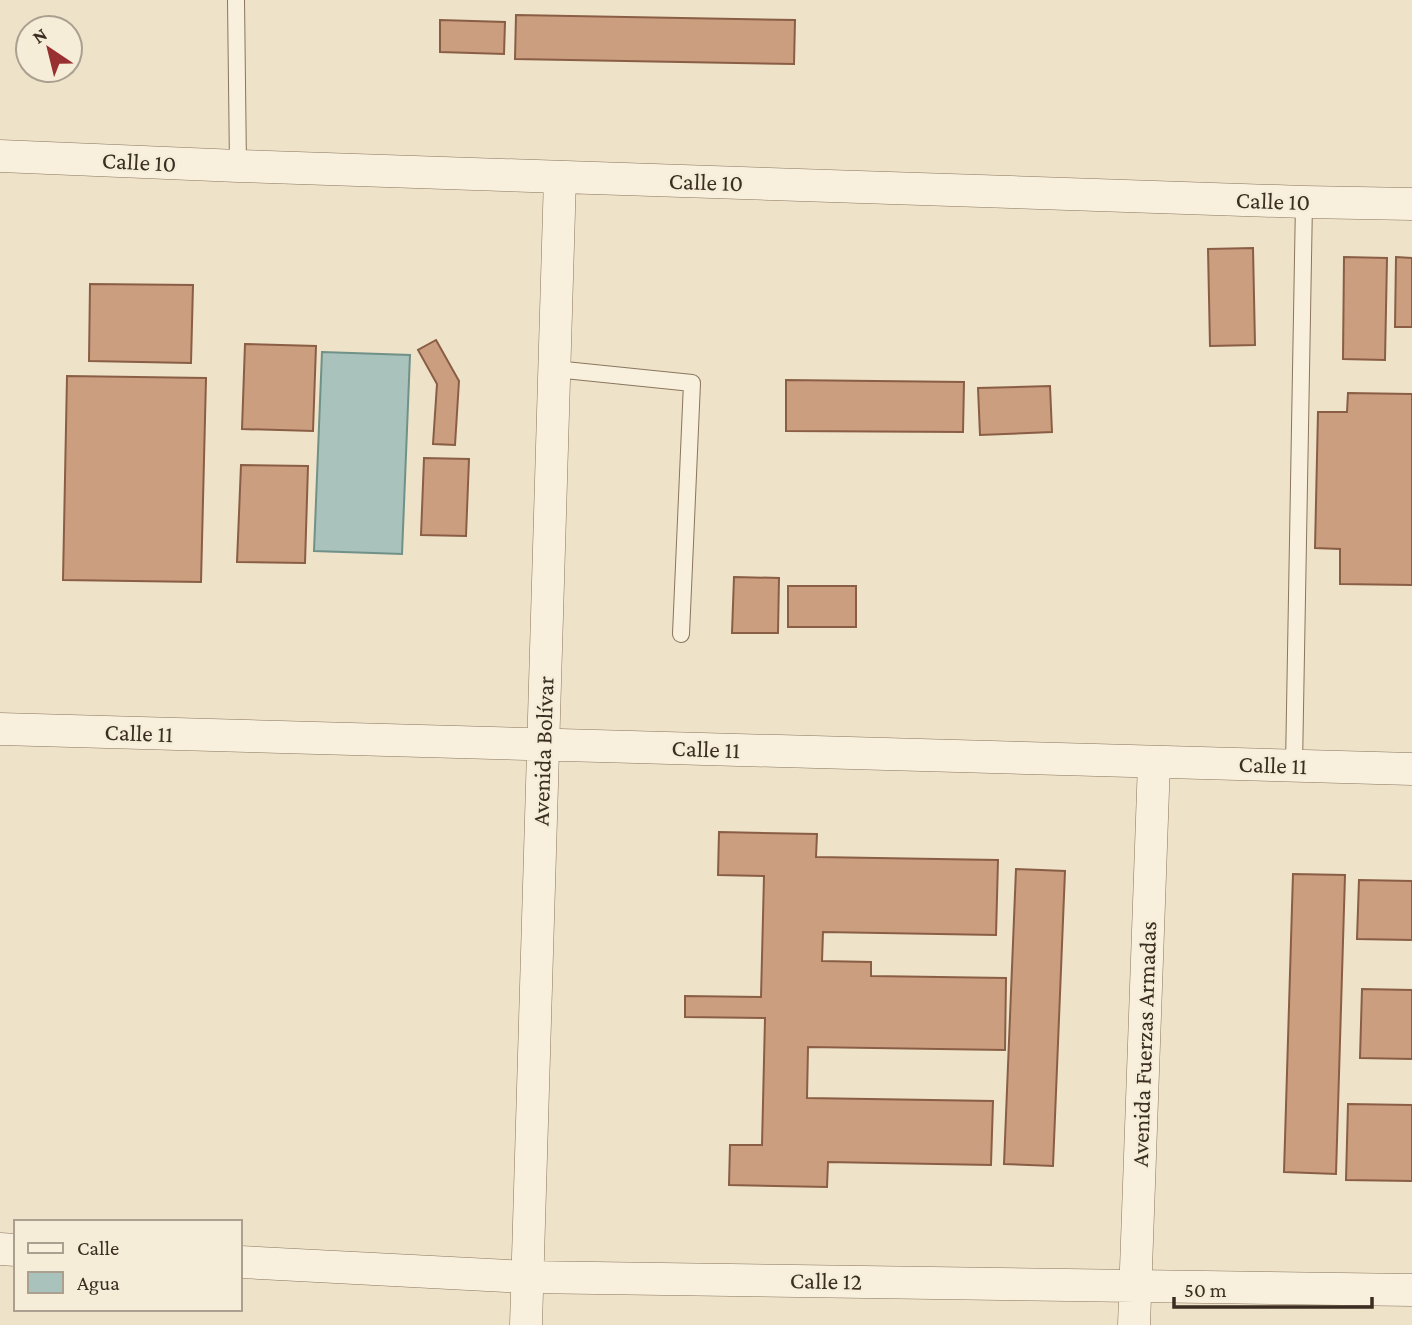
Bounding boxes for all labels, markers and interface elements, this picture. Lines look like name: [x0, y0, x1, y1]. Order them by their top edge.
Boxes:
north arrow: [14, 14, 84, 84]
text: N: [28, 23, 51, 48]
street label: Calle 10: [101, 146, 177, 177]
street label: Calle 10: [668, 167, 744, 196]
street label: Calle 10: [1235, 186, 1311, 215]
street label: Avenida Bolívar: [526, 675, 559, 826]
street label: Calle 11: [104, 718, 174, 747]
street label: Calle 11: [671, 734, 741, 763]
street label: Calle 11: [1238, 750, 1308, 779]
street label: Avenida Fuerzas Armadas: [1126, 921, 1161, 1167]
legend: [14, 1220, 242, 1311]
text: Calle: [77, 1236, 119, 1260]
street label: Calle 12: [790, 1266, 862, 1295]
scale bar: [1174, 1266, 1372, 1310]
text: Agua: [77, 1271, 120, 1295]
text: 50 m: [1184, 1278, 1227, 1302]

